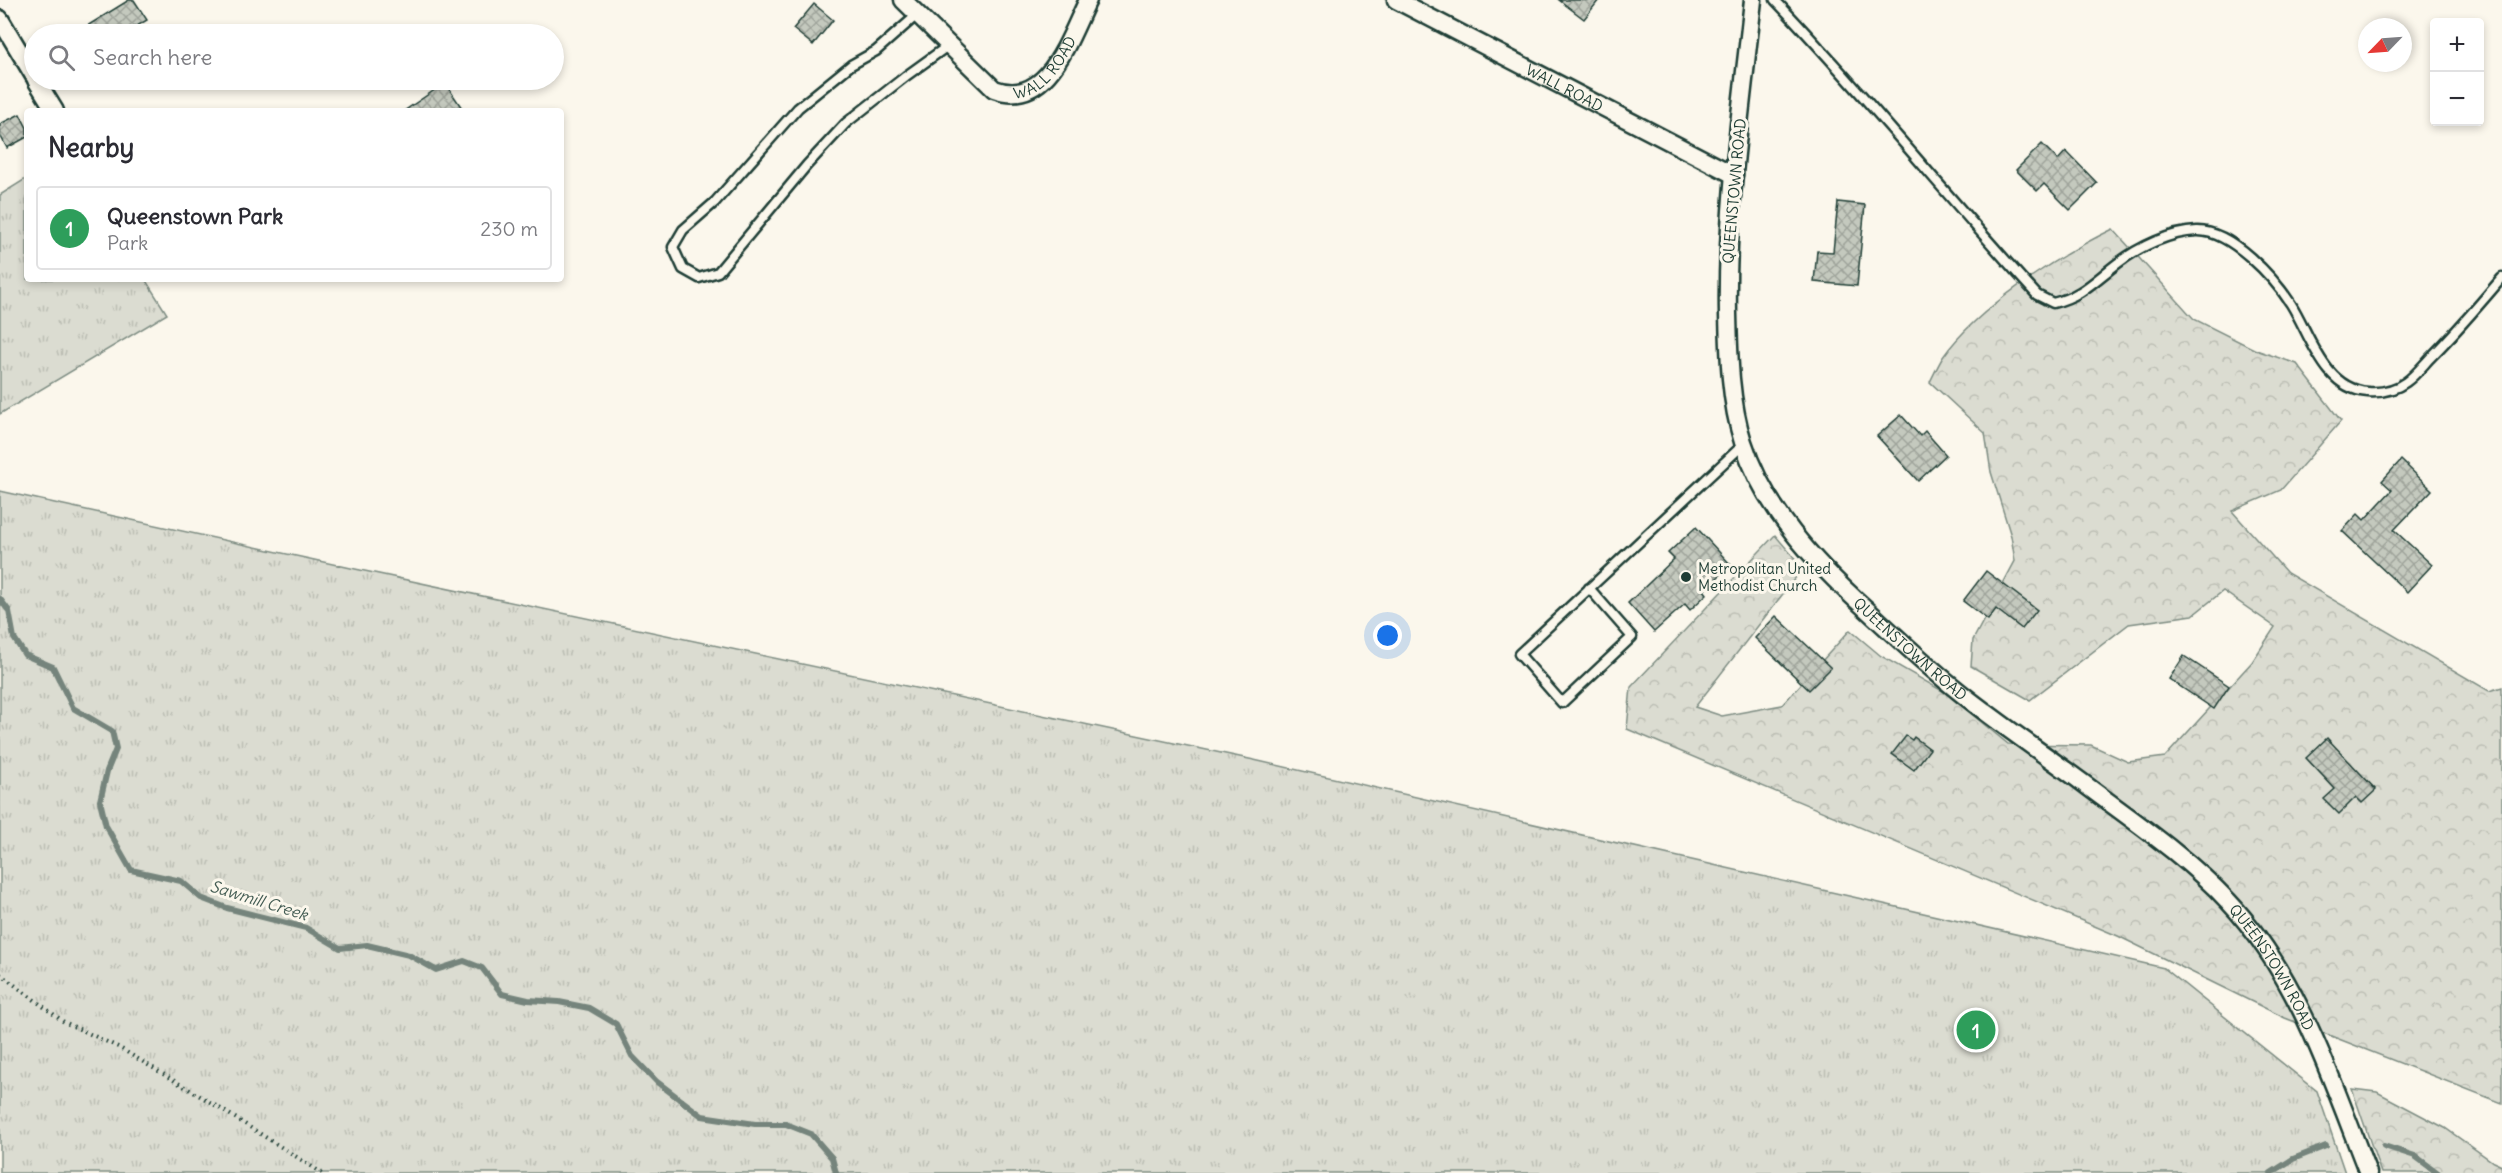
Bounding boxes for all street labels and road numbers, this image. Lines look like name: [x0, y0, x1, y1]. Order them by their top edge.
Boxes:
street label: WALL ROAD: [1011, 33, 1079, 102]
street label: WALL ROAD: [1523, 60, 1606, 115]
street label: QUEENSTOWN ROAD: [1718, 118, 1750, 264]
street label: QUEENSTOWN ROAD: [1850, 593, 1971, 704]
street label: QUEENSTOWN ROAD: [2226, 900, 2319, 1033]

